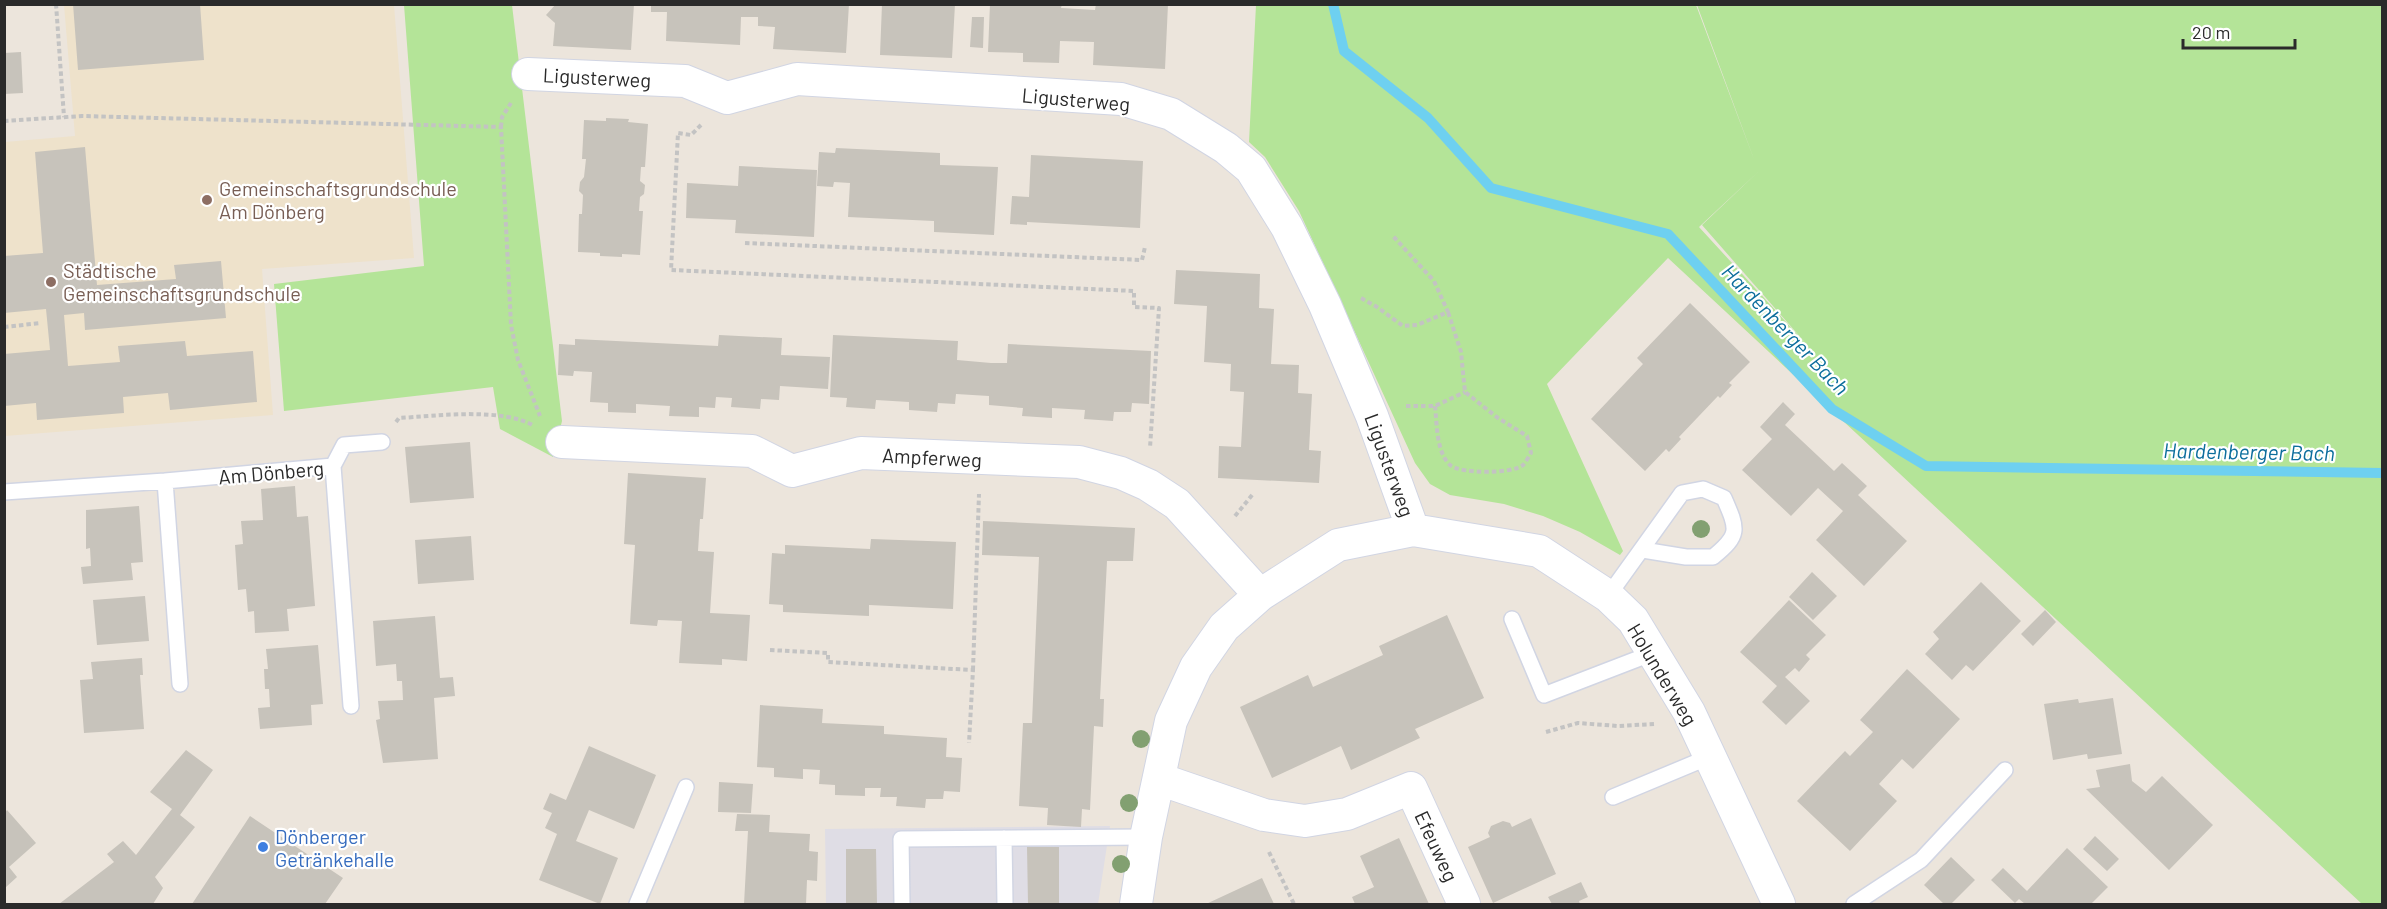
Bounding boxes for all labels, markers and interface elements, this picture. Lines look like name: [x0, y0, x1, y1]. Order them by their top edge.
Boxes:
scale bar: [2183, 12, 2296, 50]
text: 20 m: [2192, 21, 2230, 43]
street label: Ligusterweg: [542, 62, 652, 92]
street label: Ligusterweg: [1021, 82, 1131, 116]
place label: Gemeinschaftsgrundschule Am Dönberg: [219, 176, 457, 223]
marker: Gemeinschaftsgrundschule Am Dönberg: [200, 193, 214, 207]
place label: Städtische Gemeinschaftsgrundschule: [63, 258, 301, 305]
water label: Hardenberger Bach: [1717, 258, 1855, 400]
marker: Städtische Gemeinschaftsgrundschule: [44, 275, 58, 289]
street label: Ligusterweg: [1360, 410, 1420, 520]
water label: Hardenberger Bach: [2163, 437, 2335, 465]
street label: Ampferweg: [882, 442, 982, 472]
street label: Am Dönberg: [217, 455, 325, 489]
street label: Holunderweg: [1623, 619, 1703, 729]
street label: Efeuweg: [1410, 807, 1464, 885]
place label: Dönberger Getränkehalle: [275, 824, 394, 871]
marker: Dönberger Getränkehalle: [256, 840, 270, 854]

